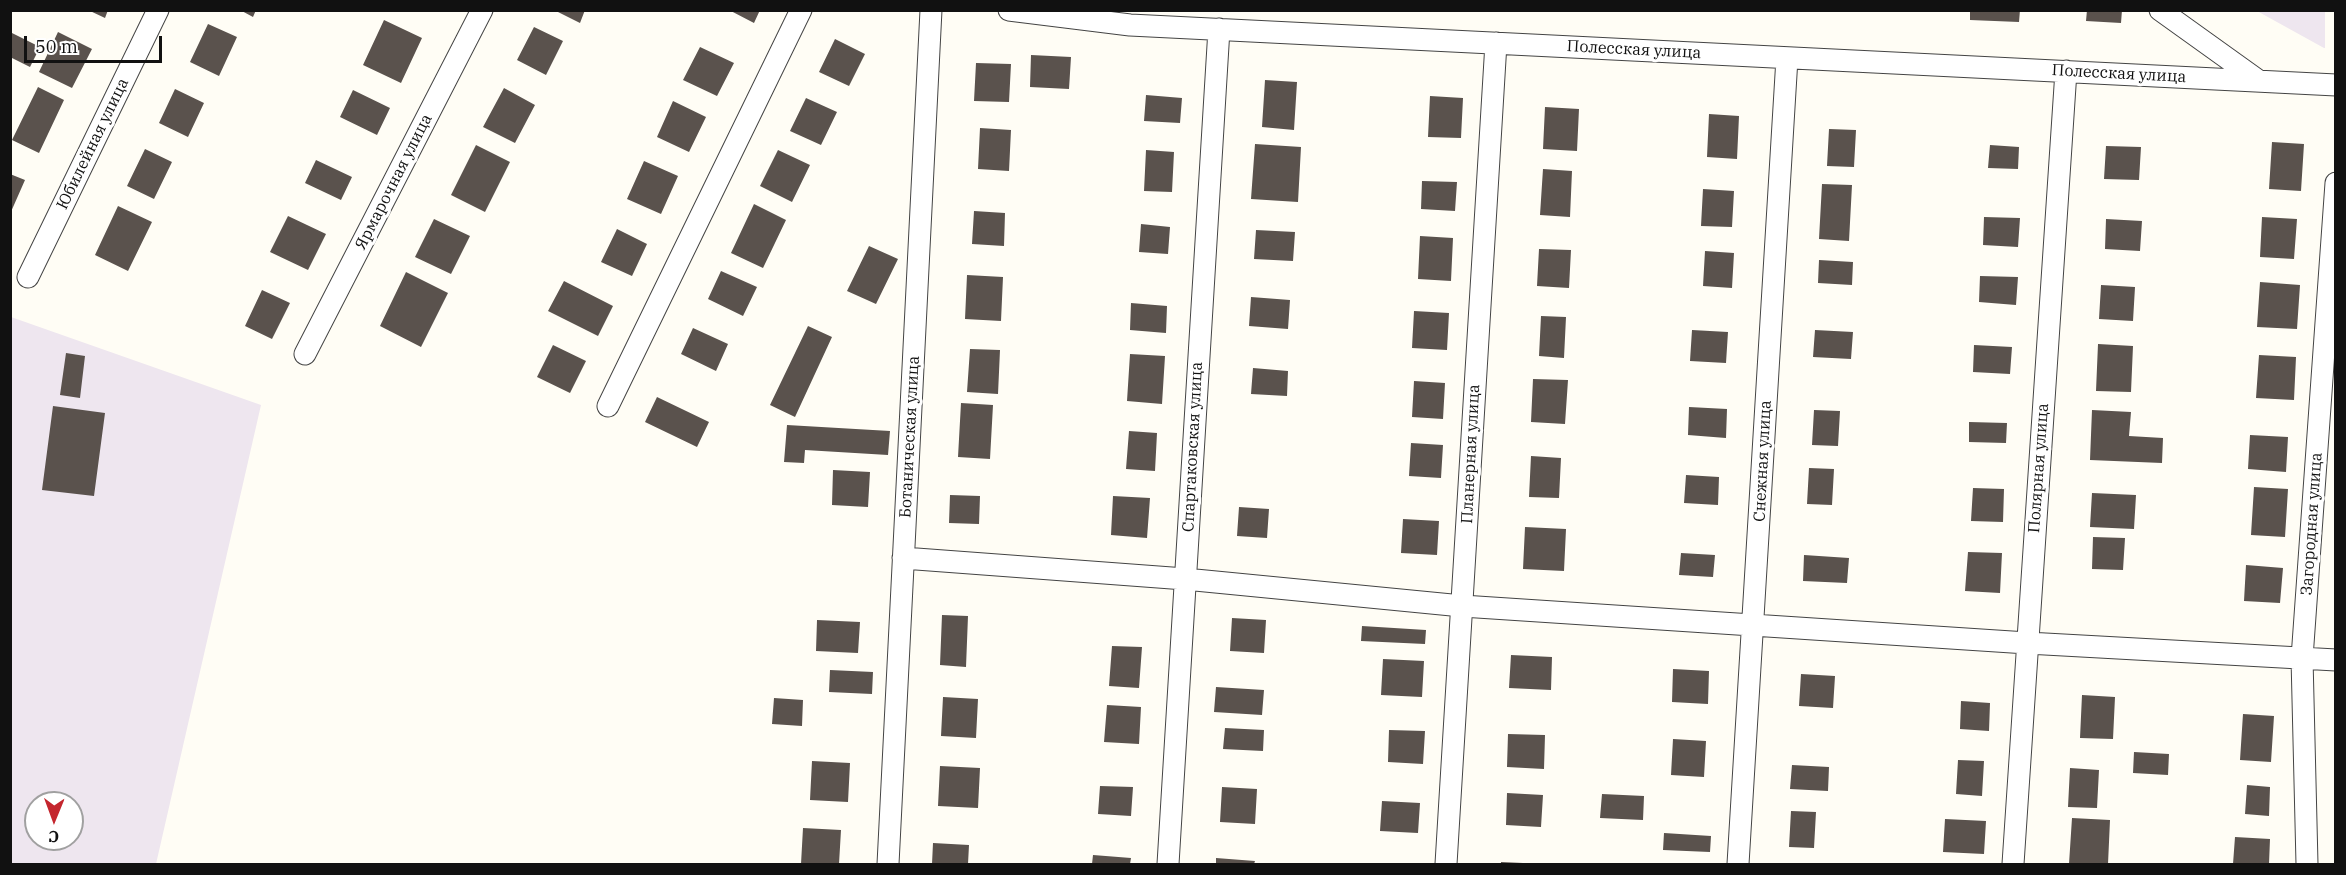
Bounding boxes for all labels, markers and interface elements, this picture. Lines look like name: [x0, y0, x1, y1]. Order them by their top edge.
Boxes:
scale bar: [27, 24, 165, 62]
text: 50 m: [35, 35, 78, 58]
street label: Полесская улица: [1566, 37, 1702, 63]
street label: Полесская улица: [2051, 61, 2187, 87]
street label: Юбилейная улица: [53, 75, 133, 213]
street label: Ярмарочная улица: [351, 111, 437, 253]
street label: Ботаническая улица: [896, 355, 924, 519]
street label: Спартаковская улица: [1179, 361, 1207, 533]
street label: Планерная улица: [1458, 384, 1484, 524]
street label: Снежная улица: [1750, 400, 1776, 522]
street label: Полярная улица: [2025, 402, 2053, 534]
street label: Загородная улица: [2297, 452, 2327, 596]
north arrow: [24, 791, 84, 851]
text: С: [48, 827, 59, 847]

